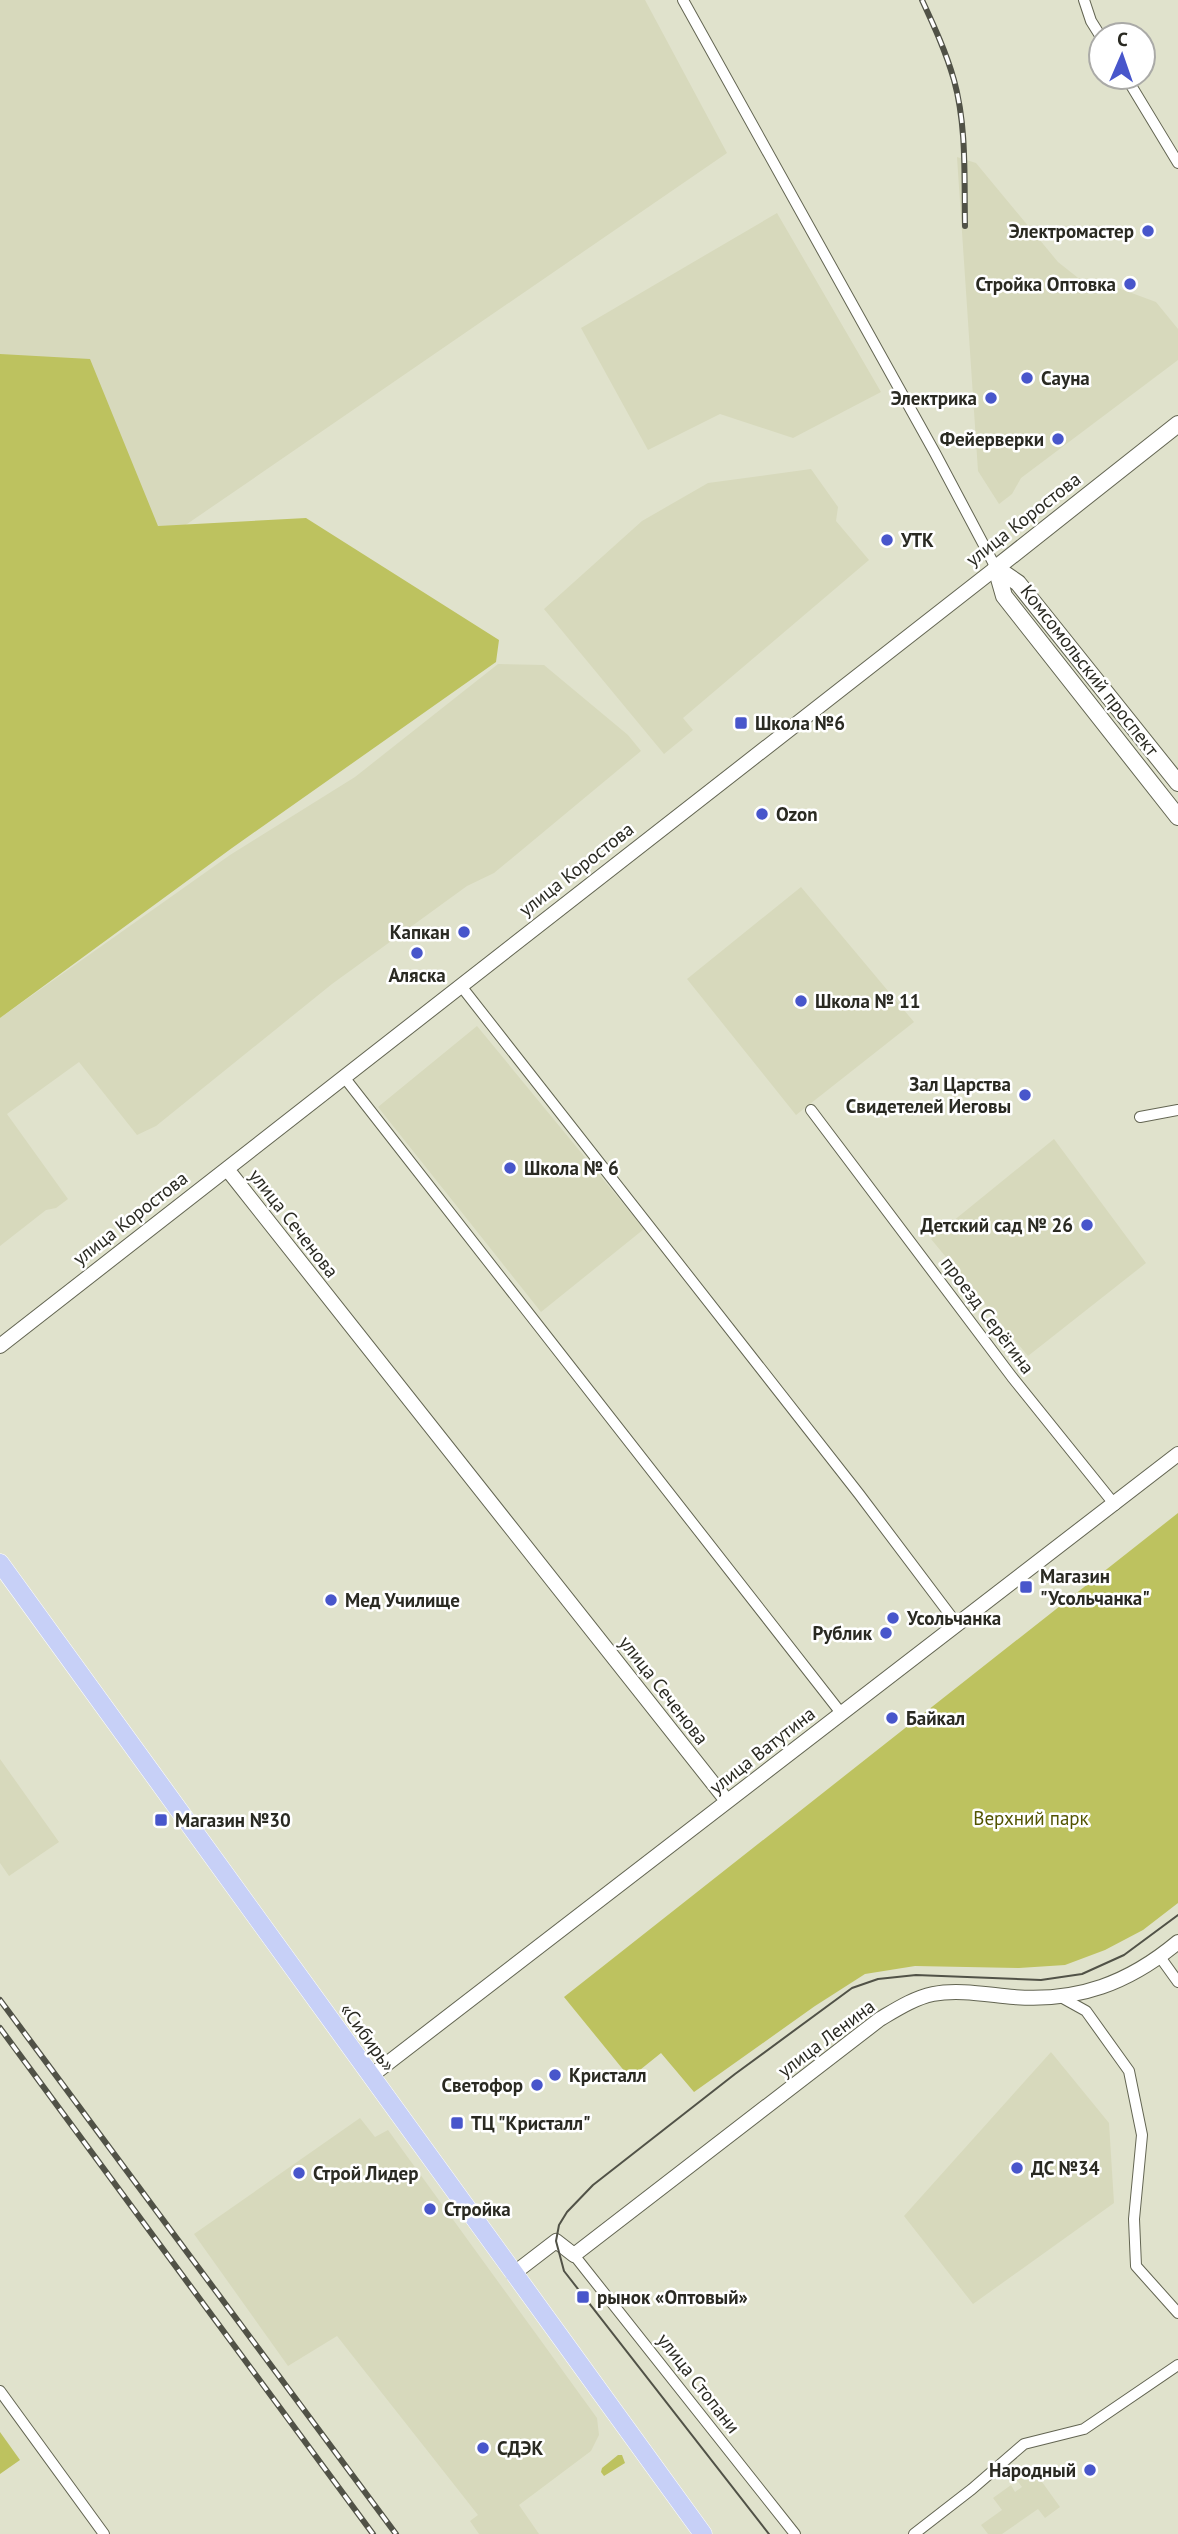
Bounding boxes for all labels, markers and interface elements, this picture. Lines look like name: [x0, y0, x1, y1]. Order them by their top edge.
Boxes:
north arrow: [1087, 21, 1157, 91]
text: С: [1117, 27, 1129, 51]
place label: Электромастер: [1009, 219, 1134, 243]
marker: Электромастер: [1140, 223, 1156, 239]
place label: Стройка Оптовка: [976, 272, 1116, 296]
marker: Стройка Оптовка: [1122, 276, 1138, 292]
place label: Сауна: [1041, 366, 1090, 390]
marker: Сауна: [1019, 370, 1035, 386]
place label: Электрика: [891, 386, 977, 410]
marker: Электрика: [983, 390, 999, 406]
place label: Фейерверки: [940, 427, 1044, 451]
marker: Фейерверки: [1050, 431, 1066, 447]
street label: улица Коростова: [961, 467, 1085, 571]
place label: УТК: [900, 528, 934, 552]
marker: УТК: [879, 532, 895, 548]
street label: Комсомольский проспект: [1016, 580, 1165, 761]
place label: Школа №6: [755, 711, 845, 735]
marker: Школа №6: [733, 715, 749, 731]
place label: Ozon: [776, 802, 818, 826]
marker: Ozon: [754, 806, 770, 822]
street label: улица Коростова: [514, 817, 638, 921]
place label: Капкан: [390, 920, 450, 944]
marker: Капкан: [456, 924, 472, 940]
marker: Аляска: [409, 945, 425, 961]
place label: Аляска: [388, 963, 446, 987]
place label: Школа № 11: [815, 989, 921, 1013]
marker: Школа № 11: [793, 993, 809, 1009]
place label: Зал Царства Свидетелей Иеговы: [846, 1072, 1011, 1118]
marker: Зал Царства Свидетелей Иеговы: [1017, 1087, 1033, 1103]
place label: Школа № 6: [524, 1156, 619, 1180]
marker: Школа № 6: [502, 1160, 518, 1176]
street label: улица Сеченова: [244, 1164, 344, 1282]
street label: улица Коростова: [68, 1166, 192, 1270]
place label: Детский сад № 26: [921, 1213, 1073, 1237]
marker: Детский сад № 26: [1079, 1217, 1095, 1233]
street label: проезд Серёгина: [936, 1252, 1040, 1378]
place label: Магазин "Усольчанка": [1040, 1564, 1150, 1610]
marker: Магазин "Усольчанка": [1018, 1579, 1034, 1595]
place label: Мед Училище: [345, 1588, 460, 1612]
marker: Мед Училище: [323, 1592, 339, 1608]
place label: Усольчанка: [906, 1606, 1001, 1630]
marker: Усольчанка: [885, 1610, 901, 1626]
place label: Рублик: [812, 1621, 873, 1645]
marker: Рублик: [878, 1625, 894, 1641]
street label: улица Сеченова: [614, 1631, 714, 1749]
street label: улица Ватутина: [704, 1701, 820, 1799]
place label: Байкал: [906, 1706, 965, 1730]
marker: Байкал: [884, 1710, 900, 1726]
park label: Верхний парк: [973, 1806, 1089, 1830]
place label: Магазин №30: [175, 1808, 291, 1832]
marker: Магазин №30: [153, 1812, 169, 1828]
street label: улица Ленина: [773, 1994, 879, 2082]
street label: «Сибирь»: [335, 1998, 401, 2076]
place label: Кристалл: [569, 2063, 646, 2087]
marker: Кристалл: [547, 2067, 563, 2083]
place label: Светофор: [441, 2073, 523, 2097]
marker: Светофор: [529, 2077, 545, 2093]
place label: ТЦ "Кристалл": [471, 2111, 591, 2135]
marker: ТЦ "Кристалл": [449, 2115, 465, 2131]
place label: ДС №34: [1031, 2156, 1100, 2180]
marker: ДС №34: [1009, 2160, 1025, 2176]
place label: Строй Лидер: [313, 2161, 419, 2185]
marker: Строй Лидер: [291, 2165, 307, 2181]
place label: Стройка: [444, 2197, 511, 2221]
marker: Стройка: [422, 2201, 438, 2217]
place label: рынок «Оптовый»: [597, 2285, 748, 2309]
marker: рынок «Оптовый»: [575, 2289, 591, 2305]
street label: улица Стопани: [652, 2328, 746, 2438]
place label: СДЭК: [497, 2436, 543, 2460]
marker: СДЭК: [475, 2440, 491, 2456]
place label: Народный: [989, 2458, 1076, 2482]
marker: Народный: [1082, 2462, 1098, 2478]

